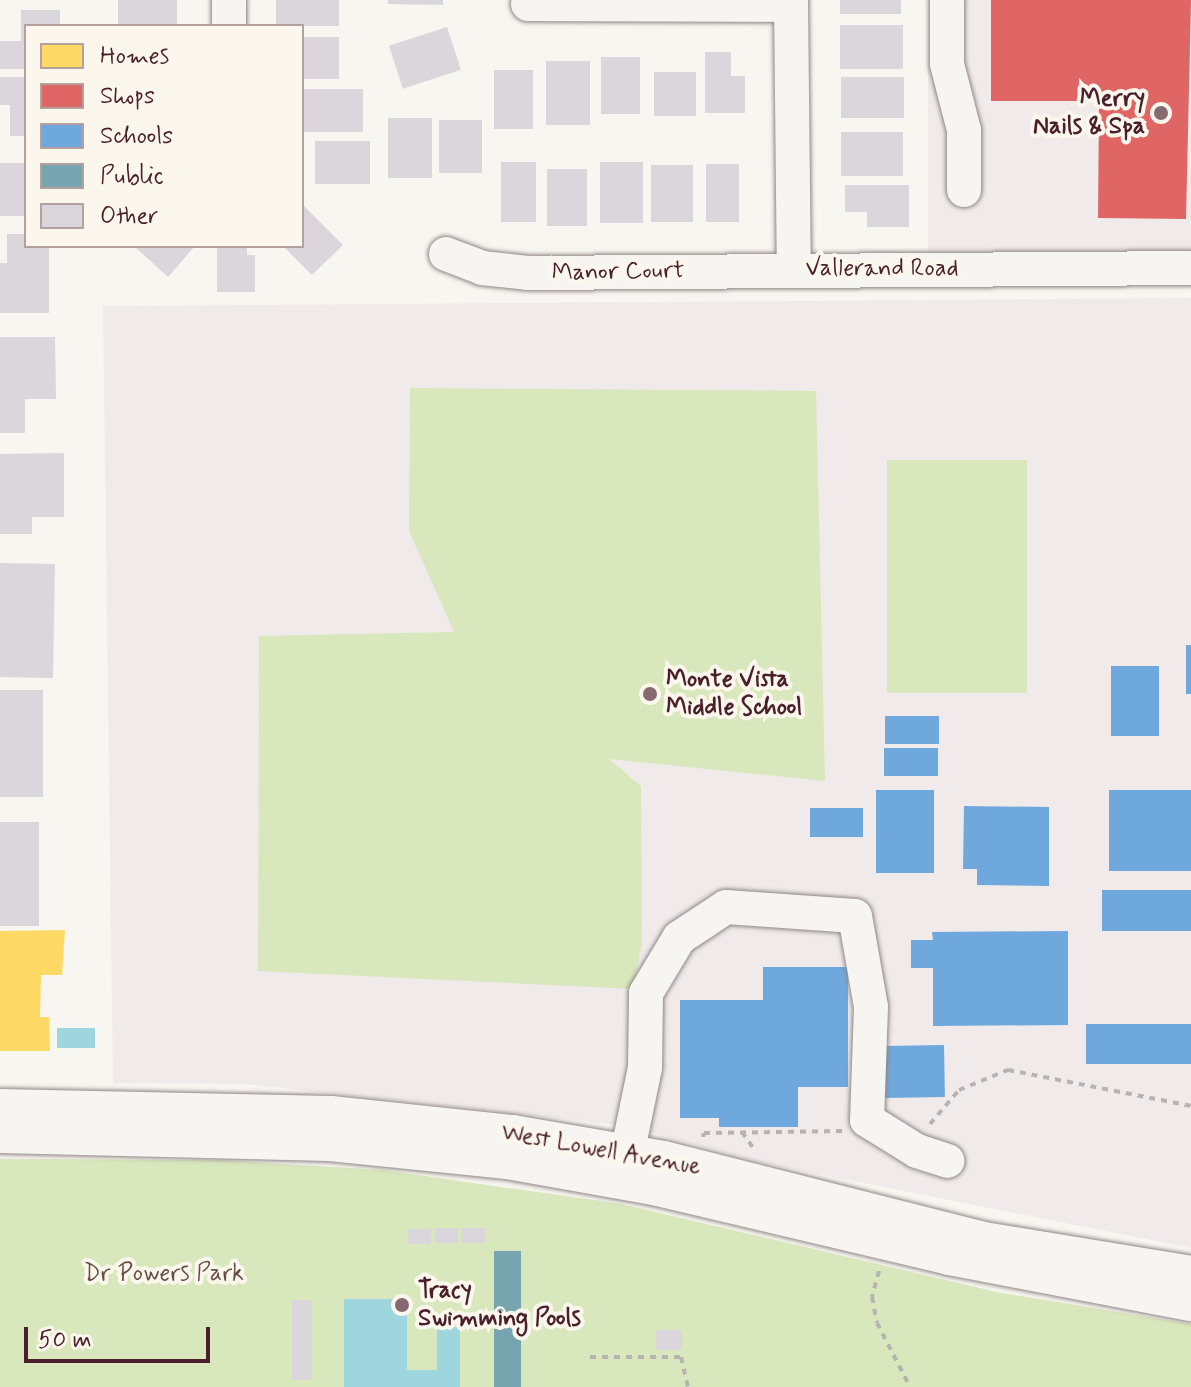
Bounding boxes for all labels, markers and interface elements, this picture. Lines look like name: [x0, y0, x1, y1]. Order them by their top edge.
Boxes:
legend: [24, 24, 304, 248]
text: Homes: [100, 41, 169, 72]
text: Shops: [100, 81, 155, 112]
place label: Merry Nails & Spa: [1033, 85, 1145, 141]
marker: Merry Nails & Spa: [1152, 104, 1170, 122]
text: Schools: [100, 121, 173, 152]
text: Public: [100, 161, 164, 192]
text: Other: [100, 201, 158, 232]
street label: Vallerand Road: [805, 255, 959, 283]
street label: Manor Court: [552, 256, 684, 288]
place label: Monte Vista Middle School: [666, 666, 803, 722]
marker: Monte Vista Middle School: [641, 685, 659, 703]
street label: West Lowell Avenue: [500, 1118, 702, 1182]
park label: Dr Powers Park: [85, 1260, 243, 1288]
place label: Tracy Swimming Pools: [418, 1277, 581, 1333]
marker: Tracy Swimming Pools: [393, 1296, 411, 1314]
scale bar: [28, 1311, 214, 1361]
text: 50 m: [38, 1325, 92, 1356]

